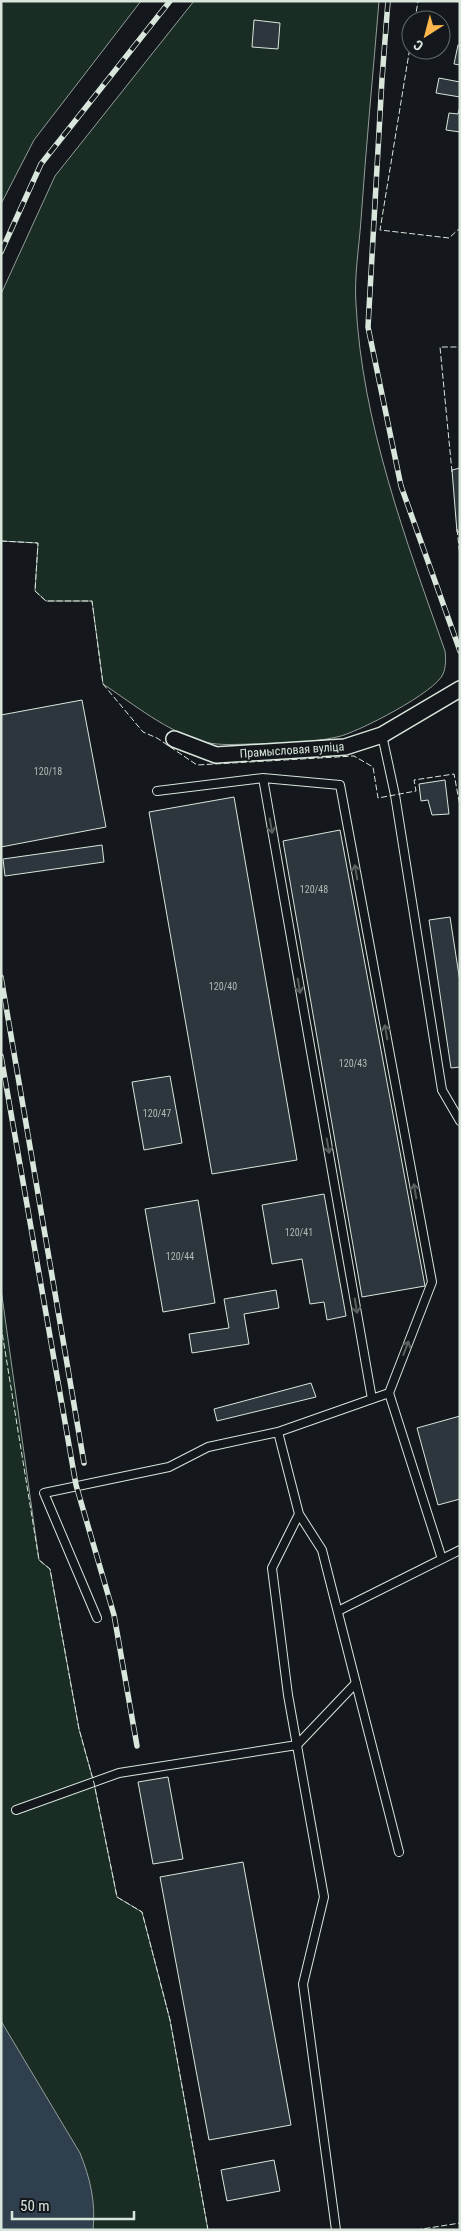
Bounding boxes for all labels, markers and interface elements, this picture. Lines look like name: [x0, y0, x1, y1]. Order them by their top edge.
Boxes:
north arrow: [401, 10, 451, 60]
text: С: [410, 37, 426, 54]
street label: Прамысловая вуліца: [239, 739, 345, 761]
house number: 120/18: [34, 766, 62, 777]
one-way arrow: [267, 818, 277, 834]
one-way arrow: [351, 864, 361, 880]
house number: 120/48: [300, 884, 328, 895]
one-way arrow: [295, 978, 305, 994]
house number: 120/40: [209, 981, 237, 992]
one-way arrow: [380, 1024, 390, 1040]
house number: 120/43: [339, 1058, 367, 1069]
house number: 120/47: [143, 1108, 171, 1119]
one-way arrow: [323, 1138, 333, 1154]
one-way arrow: [410, 1184, 420, 1200]
house number: 120/41: [285, 1227, 313, 1238]
house number: 120/44: [166, 1251, 194, 1262]
one-way arrow: [351, 1298, 361, 1314]
one-way arrow: [402, 1341, 412, 1356]
scale bar: [12, 2188, 135, 2220]
text: 50 m: [20, 2197, 50, 2215]

